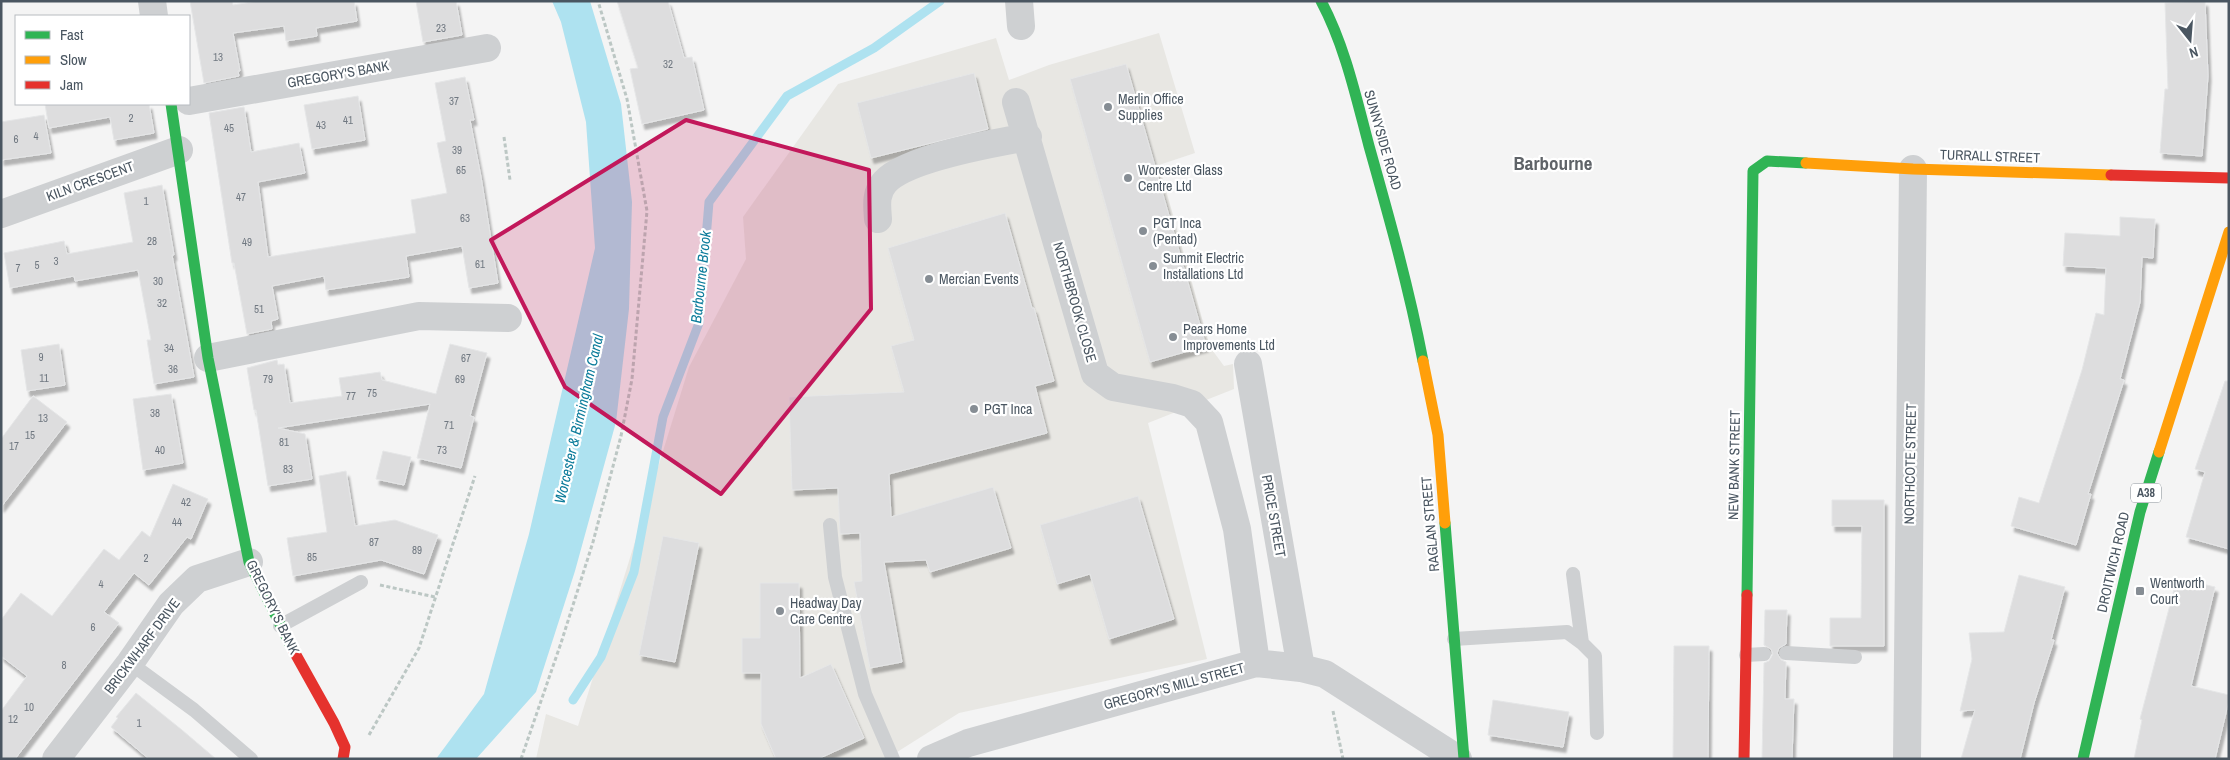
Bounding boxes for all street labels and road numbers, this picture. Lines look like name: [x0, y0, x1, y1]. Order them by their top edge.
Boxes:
street label: GREGORY'S BANK: [286, 56, 391, 92]
street label: SUNNYSIDE ROAD: [1360, 88, 1406, 192]
street label: TURRALL STREET: [1940, 145, 2040, 167]
street label: KILN CRESCENT: [44, 157, 136, 205]
street label: NORTHBROOK CLOSE: [1049, 240, 1101, 364]
street label: NORTHCOTE STREET: [1900, 403, 1920, 525]
street label: NEW BANK STREET: [1724, 410, 1744, 520]
street label: PRICE STREET: [1258, 473, 1290, 559]
street label: RAGLAN STREET: [1417, 476, 1443, 572]
road number: A38: [2131, 483, 2161, 502]
street label: DROITWICH ROAD: [2093, 510, 2133, 614]
street label: GREGORY'S BANK: [242, 557, 304, 657]
street label: BRICKWHARF DRIVE: [100, 594, 184, 698]
street label: GREGORY'S MILL STREET: [1102, 659, 1246, 713]

